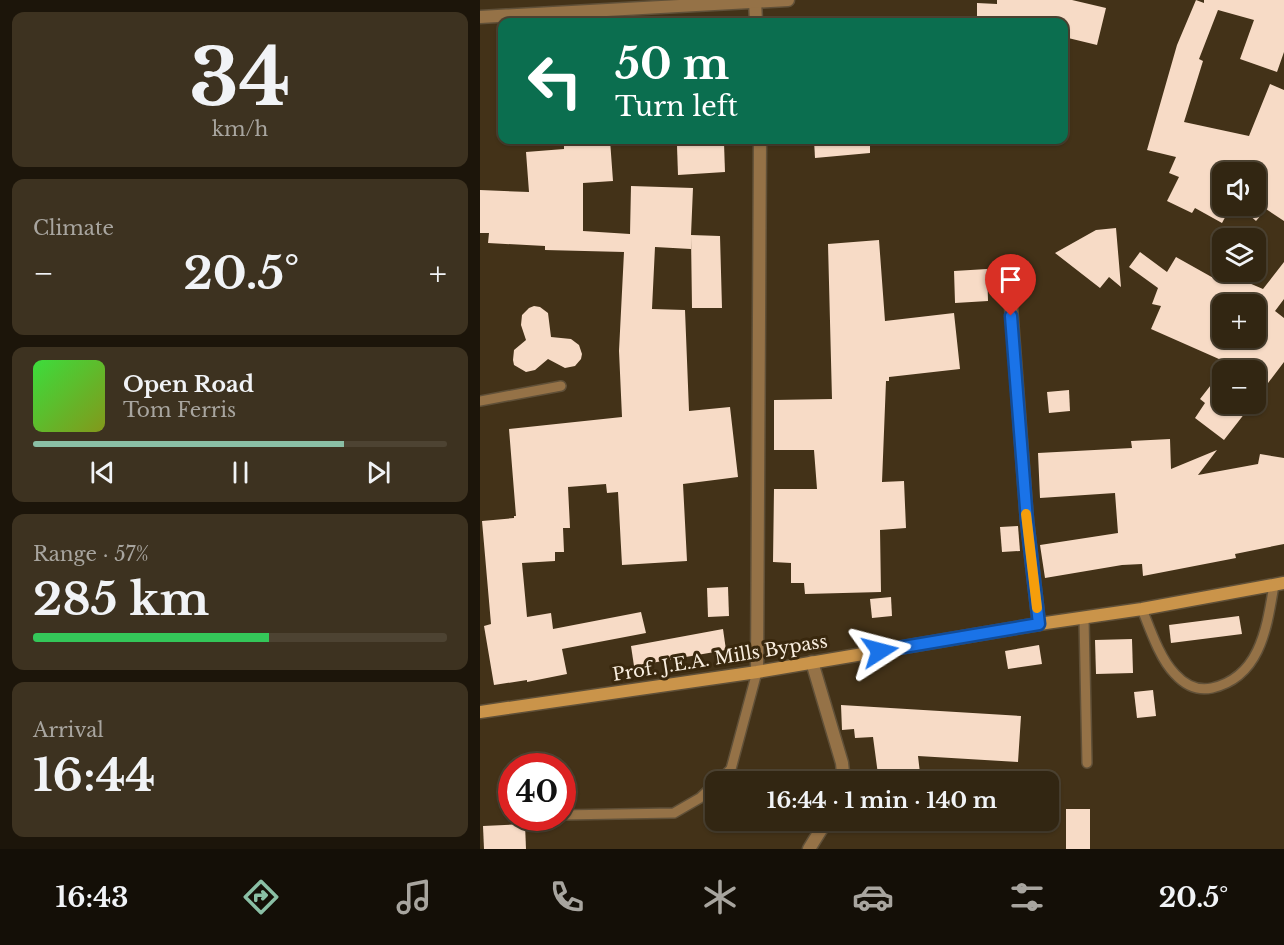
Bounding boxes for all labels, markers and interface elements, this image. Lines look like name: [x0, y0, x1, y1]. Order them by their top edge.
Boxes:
text: 34: [189, 29, 291, 126]
text: 50 m: [615, 38, 729, 90]
icon: left: [516, 42, 594, 120]
text: Turn left: [615, 90, 738, 123]
text: km/h: [212, 117, 268, 141]
map controls: [1212, 162, 1266, 414]
button: sound: [1212, 162, 1266, 216]
text: Climate: [33, 216, 114, 240]
button: layers: [1212, 228, 1266, 282]
text: 20.5°: [183, 245, 299, 301]
text: −: [33, 253, 54, 294]
text: +: [429, 253, 447, 294]
pin: [985, 254, 1036, 316]
icon: arrive: [994, 263, 1027, 296]
button: +: [1212, 294, 1266, 348]
button: −: [1212, 360, 1266, 414]
text: Open Road: [123, 371, 254, 398]
text: Tom Ferris: [123, 398, 236, 422]
icon: previous: [86, 456, 119, 489]
icon: pause: [224, 456, 257, 489]
icon: next: [362, 456, 395, 489]
text: Range · 57%: [33, 542, 149, 566]
text: 285 km: [33, 571, 209, 627]
position arrow: [848, 619, 912, 683]
street label: Prof. J.E.A. Mills Bypass: [611, 630, 829, 686]
text: Arrival: [33, 718, 104, 742]
text: 16:44: [33, 747, 156, 803]
speed limit sign: 40: [498, 753, 576, 831]
text: 16:44 · 1 min · 140 m: [767, 787, 997, 814]
icon: directions: [240, 876, 282, 918]
icon: music: [393, 876, 435, 918]
icon: phone: [546, 876, 588, 918]
icon: climate: [699, 876, 741, 918]
icon: car: [852, 876, 894, 918]
icon: filters: [1006, 876, 1048, 918]
text: 16:43: [56, 881, 128, 914]
text: 20.5°: [1159, 881, 1228, 914]

